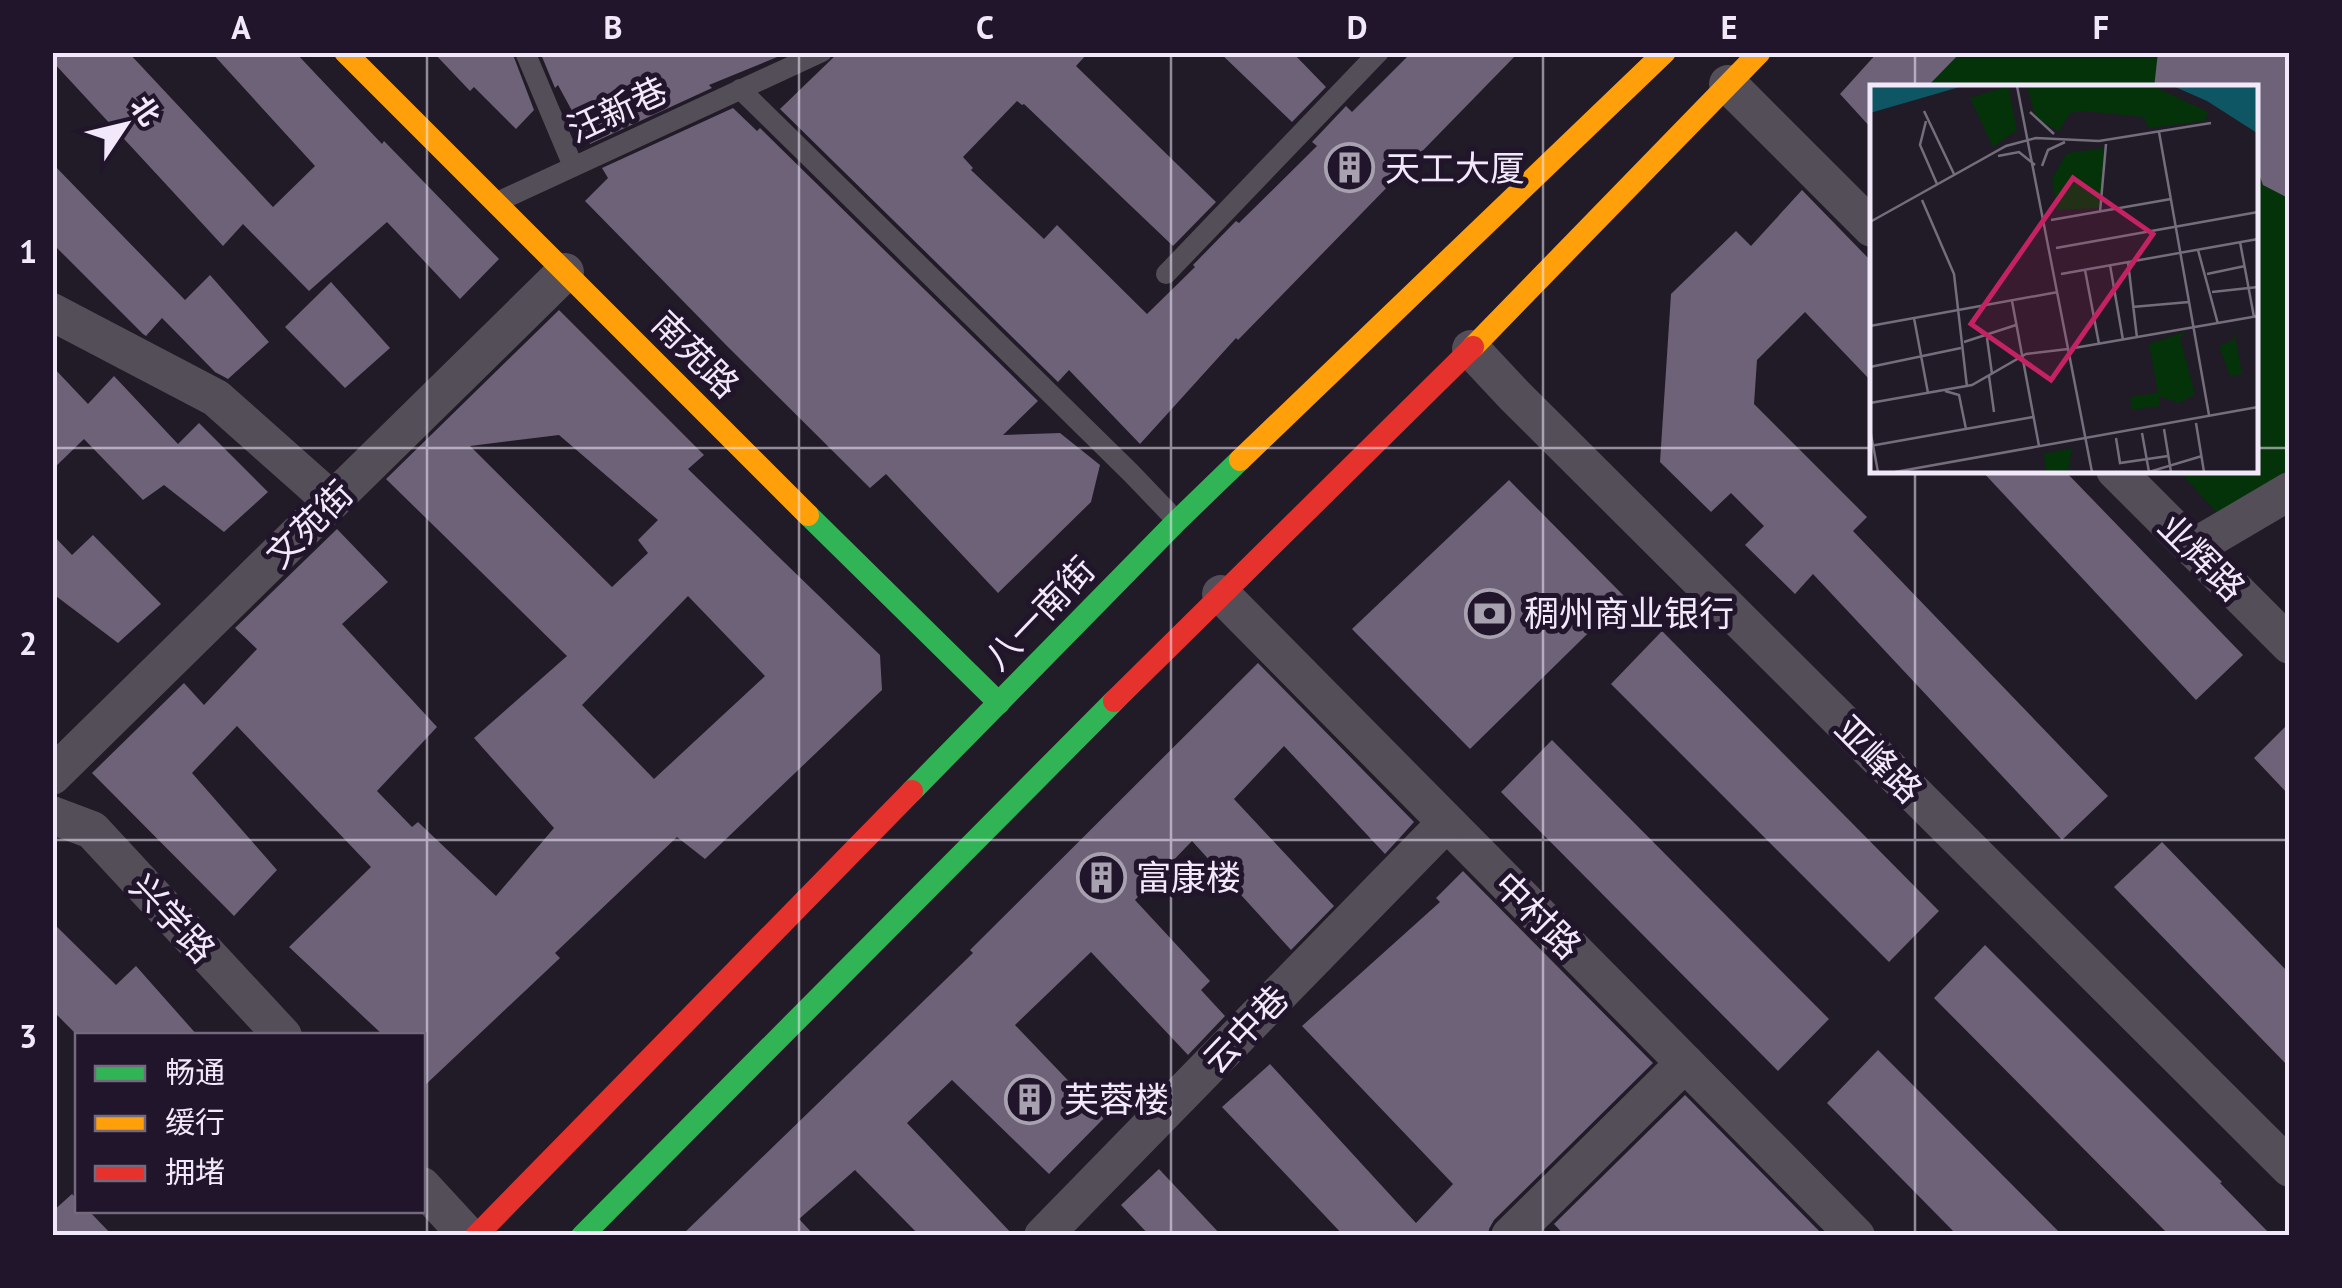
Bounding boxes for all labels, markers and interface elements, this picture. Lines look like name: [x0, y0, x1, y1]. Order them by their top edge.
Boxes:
text: A: [231, 6, 251, 48]
text: B: [604, 6, 622, 48]
text: C: [976, 6, 994, 48]
text: D: [1347, 6, 1367, 48]
text: E: [1721, 6, 1737, 48]
text: F: [2093, 6, 2109, 48]
street label: 汪新巷: [560, 66, 674, 152]
north arrow: [75, 75, 175, 175]
inset map: [1870, 85, 2257, 472]
text: 北: [123, 88, 169, 132]
building icon: 天工大厦: [1324, 142, 1376, 194]
place label: 天工大厦: [1385, 145, 1525, 191]
text: 1: [19, 230, 37, 272]
street label: 南苑路: [643, 301, 749, 407]
street label: 文苑街: [256, 471, 362, 577]
street label: 业辉路: [2149, 504, 2255, 610]
street label: 八一南街: [974, 547, 1104, 679]
bank icon: 稠州商业银行: [1463, 587, 1515, 639]
place label: 稠州商业银行: [1524, 590, 1734, 636]
text: 2: [19, 622, 37, 664]
street label: 亚峰路: [1826, 706, 1932, 812]
building icon: 富康楼: [1075, 851, 1127, 903]
place label: 富康楼: [1136, 854, 1241, 900]
street label: 中村路: [1485, 862, 1591, 968]
street label: 兴学路: [120, 864, 226, 972]
street label: 云中巷: [1192, 975, 1298, 1083]
text: 3: [19, 1015, 37, 1057]
legend: [75, 1033, 425, 1213]
text: 畅通: [165, 1052, 225, 1091]
building icon: 芙蓉楼: [1003, 1073, 1055, 1125]
place label: 芙蓉楼: [1064, 1076, 1169, 1122]
text: 缓行: [165, 1102, 225, 1141]
text: 拥堵: [165, 1152, 225, 1191]

